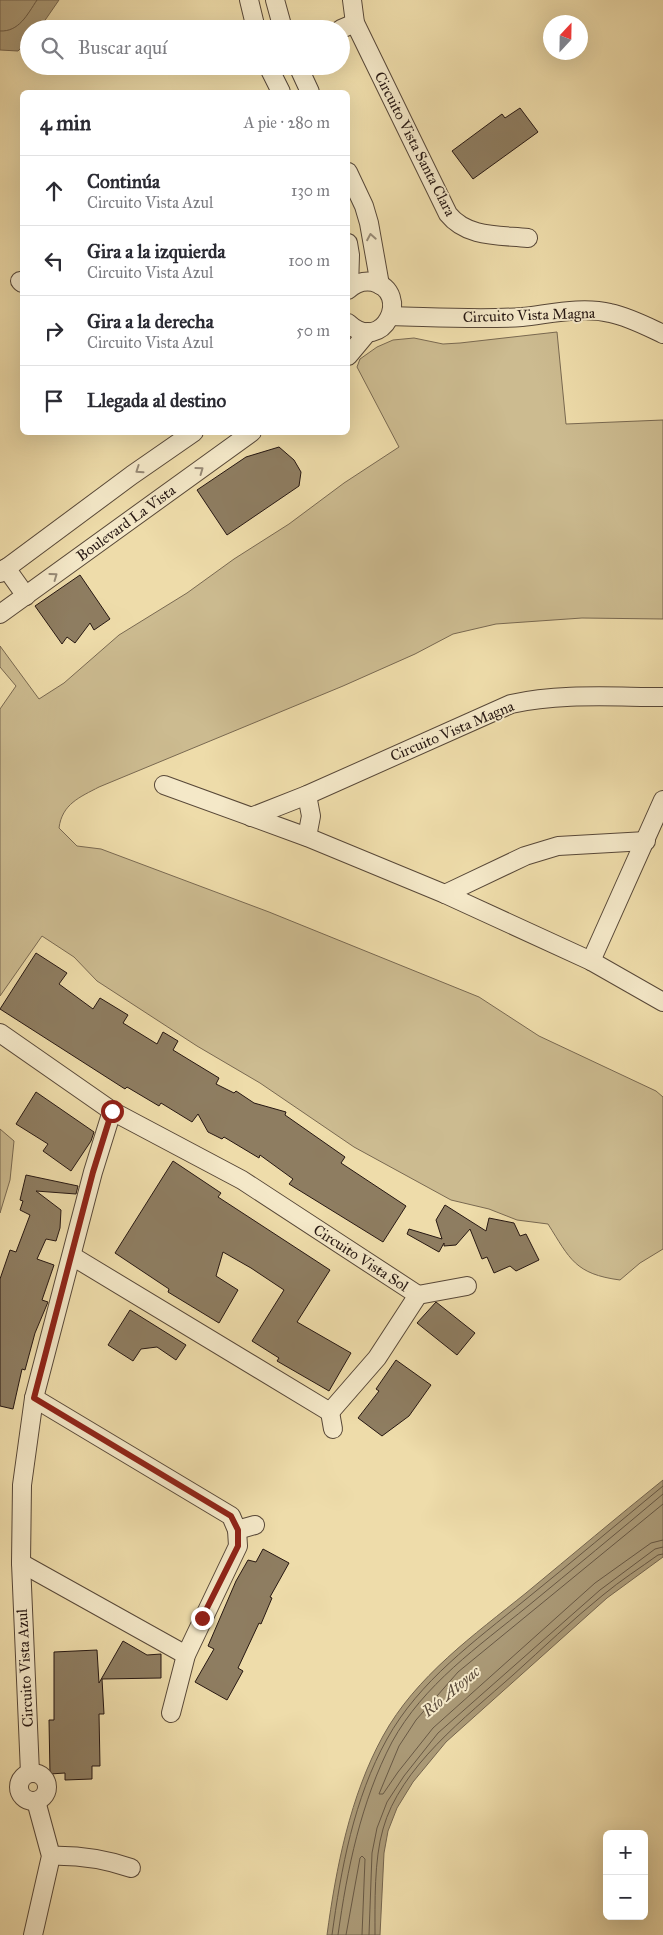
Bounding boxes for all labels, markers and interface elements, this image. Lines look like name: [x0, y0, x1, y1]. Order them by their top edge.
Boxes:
north arrow: [543, 15, 588, 60]
search box: [20, 20, 350, 75]
icon: search: [38, 34, 66, 62]
text: Buscar aquí: [78, 36, 167, 59]
street label: Circuito Vista Santa Clara: [371, 69, 460, 220]
text: 4 min: [40, 110, 91, 136]
text: A pie · 280 m: [244, 113, 330, 132]
text: Continúa: [87, 170, 160, 193]
icon: ahead: [40, 177, 68, 205]
text: 130 m: [291, 181, 330, 200]
text: Circuito Vista Azul: [87, 193, 213, 212]
one-way arrow: [367, 233, 377, 241]
text: Gira a la izquierda: [87, 240, 226, 263]
icon: left: [40, 247, 68, 275]
text: 100 m: [288, 251, 330, 270]
text: Circuito Vista Azul: [87, 263, 213, 282]
street label: Circuito Vista Magna: [462, 304, 596, 326]
text: Gira a la derecha: [87, 310, 214, 333]
icon: right: [40, 317, 68, 345]
text: 50 m: [296, 321, 330, 340]
text: Circuito Vista Azul: [87, 333, 213, 352]
icon: arrive: [40, 387, 68, 415]
text: Llegada al destino: [87, 389, 226, 412]
one-way arrow: [135, 464, 145, 473]
one-way arrow: [194, 467, 204, 476]
street label: Boulevard La Vista: [73, 481, 180, 565]
one-way arrow: [48, 573, 57, 581]
street label: Circuito Vista Magna: [387, 697, 517, 765]
route start: [101, 1100, 124, 1123]
street label: Circuito Vista Sol: [310, 1221, 413, 1296]
street label: Circuito Vista Azul: [13, 1607, 37, 1728]
route end: [191, 1607, 214, 1630]
water label: Río Atoyac: [418, 1661, 484, 1721]
map controls: [603, 1830, 648, 1920]
button: +: [603, 1830, 648, 1875]
button: −: [603, 1875, 648, 1920]

